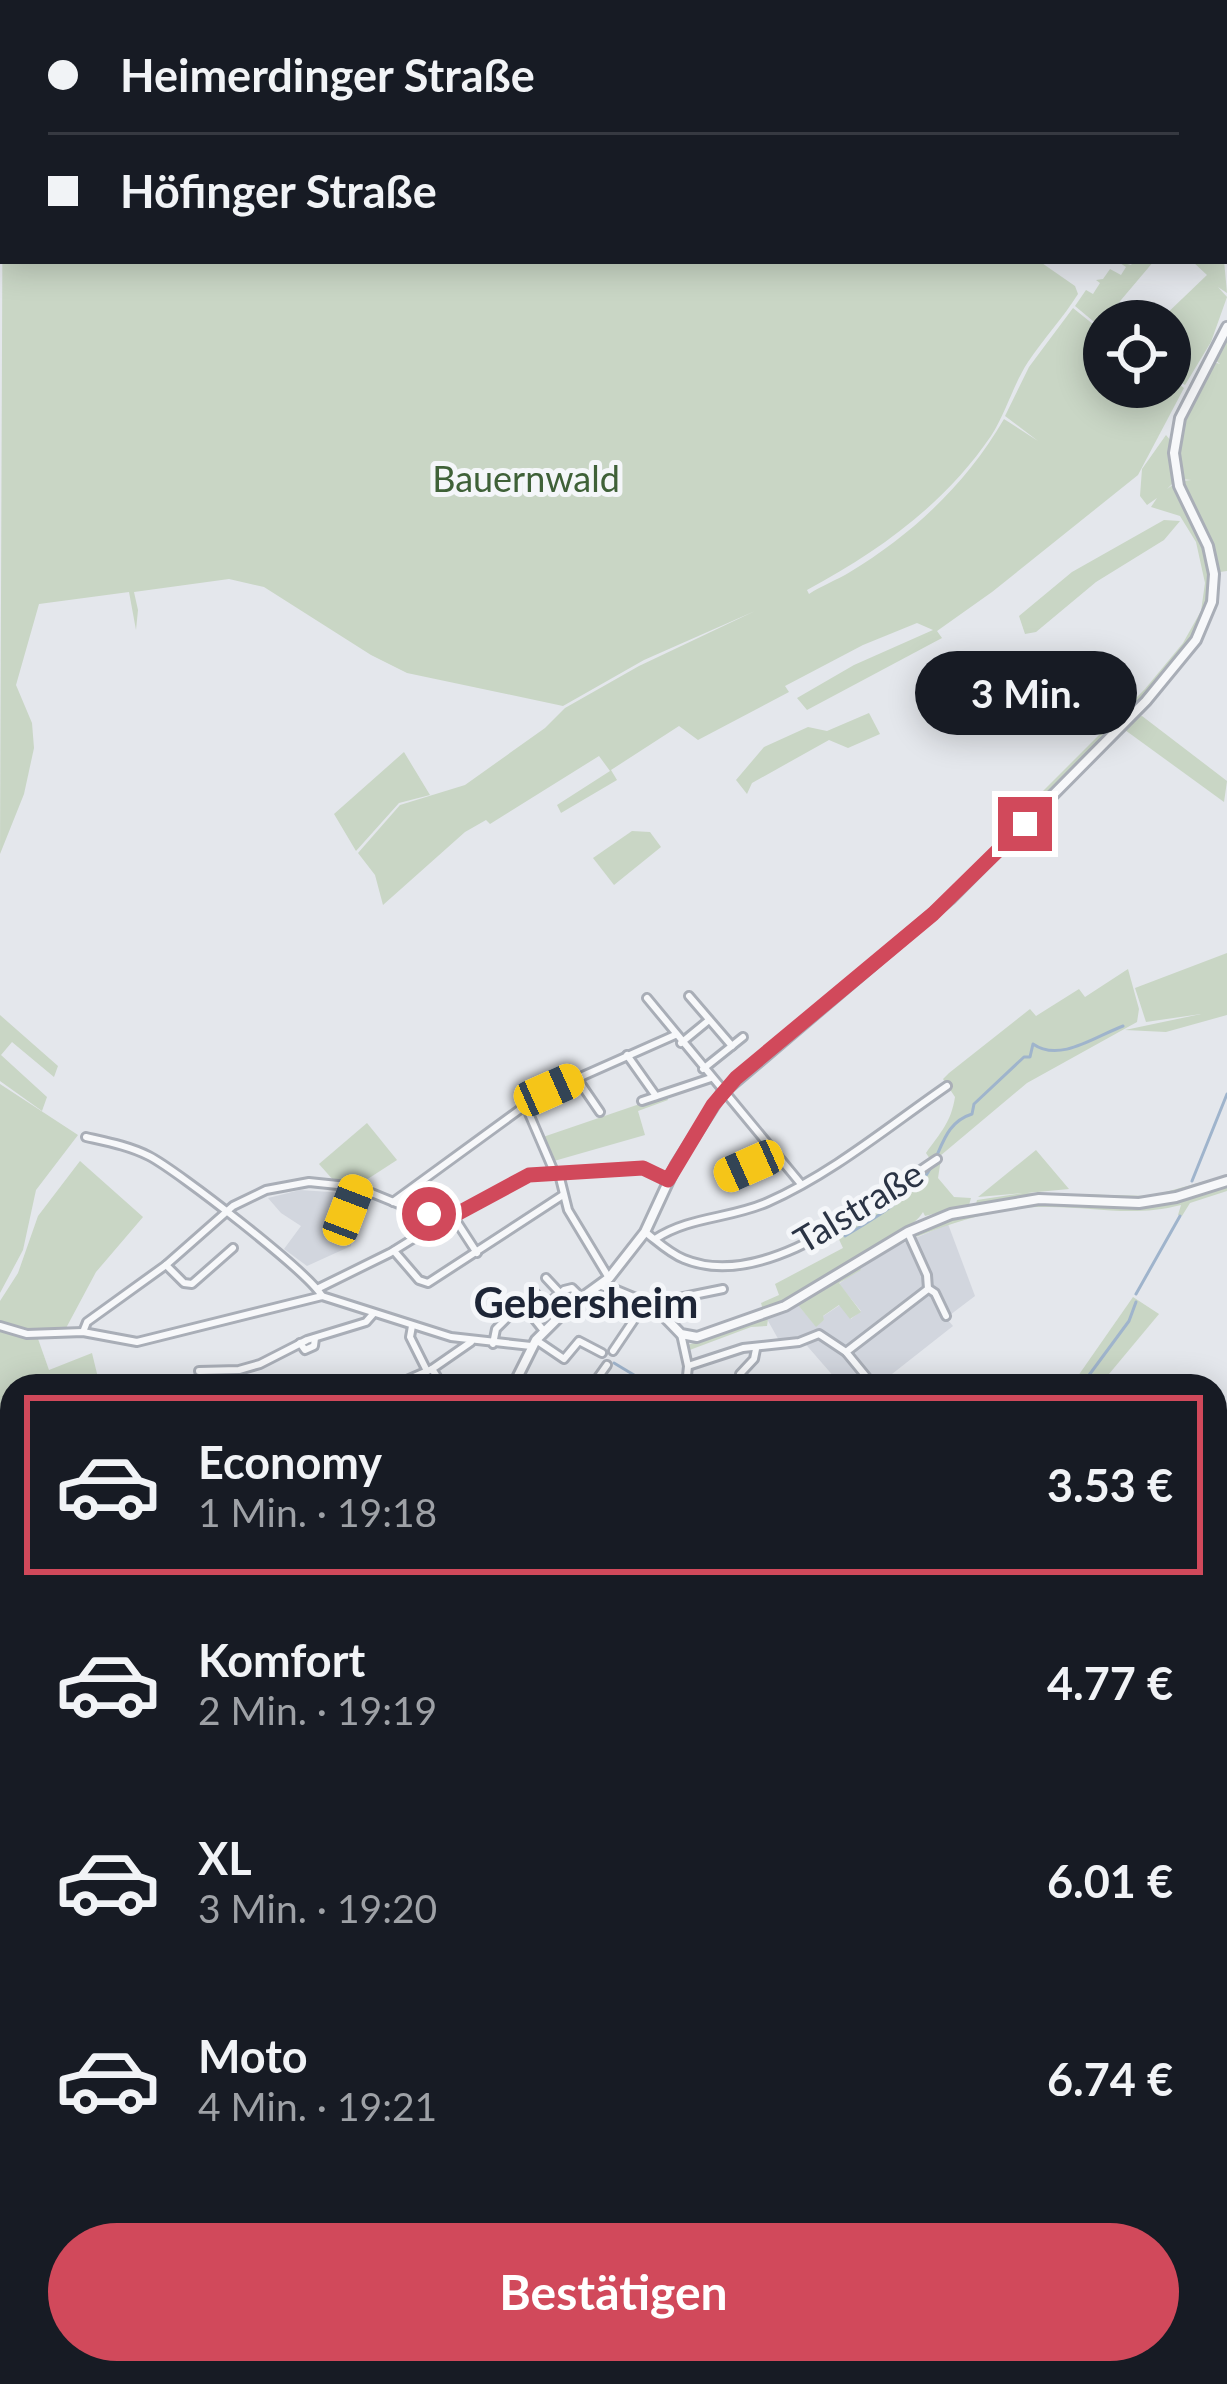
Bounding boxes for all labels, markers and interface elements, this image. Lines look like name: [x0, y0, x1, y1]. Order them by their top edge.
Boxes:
text: Heimerdinger Straße: [120, 48, 535, 102]
text: Höfinger Straße: [120, 164, 437, 218]
map controls: [1083, 300, 1191, 408]
button: locate: [1083, 300, 1191, 408]
park label: Bauernwald: [432, 456, 620, 500]
callout: 3 Min.: [914, 650, 1136, 734]
text: 3 Min.: [971, 670, 1081, 716]
route end: [998, 797, 1052, 851]
car: [509, 1059, 589, 1121]
car: [709, 1135, 789, 1197]
street label: Talstraße: [786, 1150, 930, 1262]
car: [318, 1170, 378, 1250]
route start: [402, 1187, 456, 1241]
district label: Gebersheim: [474, 1277, 698, 1327]
icon: car: [54, 1431, 162, 1539]
text: Economy: [198, 1435, 382, 1489]
text: 3.53 €: [1047, 1458, 1173, 1512]
text: 1 Min. · 19:18: [198, 1489, 437, 1535]
icon: car: [54, 1629, 162, 1737]
text: Komfort: [198, 1633, 365, 1687]
text: 4.77 €: [1047, 1656, 1173, 1710]
text: 2 Min. · 19:19: [198, 1687, 437, 1733]
icon: car: [54, 1827, 162, 1935]
text: XL: [198, 1831, 252, 1885]
text: 6.01 €: [1047, 1854, 1173, 1908]
text: 3 Min. · 19:20: [198, 1885, 437, 1931]
icon: car: [54, 2025, 162, 2133]
text: Moto: [198, 2029, 308, 2083]
text: 6.74 €: [1047, 2052, 1173, 2106]
text: 4 Min. · 19:21: [198, 2083, 437, 2129]
button: Bestätigen: [48, 2223, 1179, 2361]

